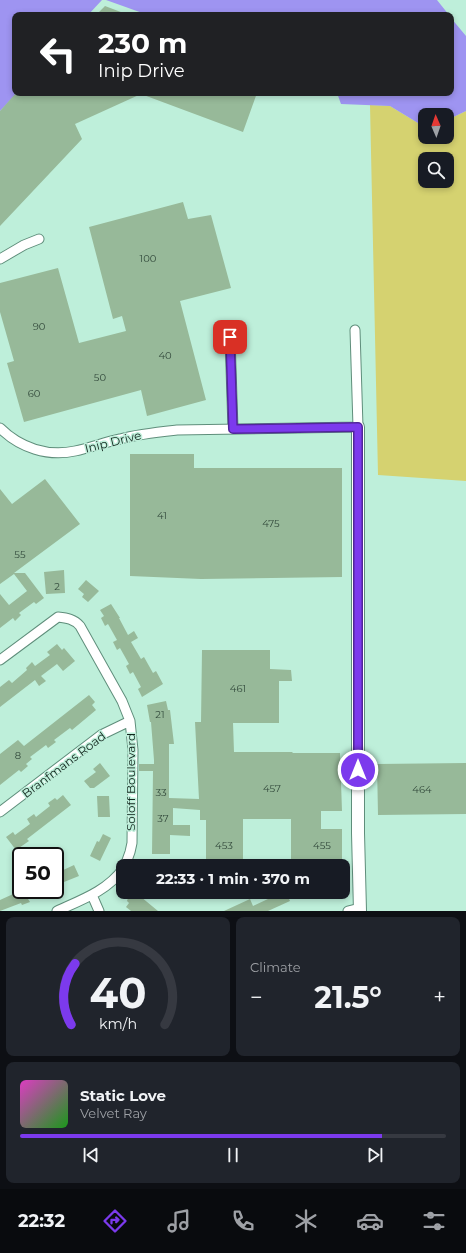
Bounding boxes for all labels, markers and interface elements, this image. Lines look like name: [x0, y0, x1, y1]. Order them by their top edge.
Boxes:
text: 230 m: [98, 26, 187, 60]
icon: left: [32, 28, 84, 80]
text: Inip Drive: [98, 60, 185, 82]
north arrow: [418, 108, 454, 144]
map controls: [418, 108, 454, 188]
button: search: [418, 152, 454, 188]
house number: 100: [140, 252, 157, 265]
house number: 90: [33, 320, 46, 333]
pin: [213, 320, 247, 354]
icon: arrive: [219, 326, 241, 348]
house number: 40: [158, 349, 172, 362]
house number: 50: [94, 371, 107, 384]
house number: 60: [28, 387, 41, 400]
street label: Inip Drive: [83, 427, 143, 456]
house number: 41: [157, 509, 167, 522]
house number: 475: [262, 517, 280, 530]
house number: 55: [14, 548, 26, 561]
house number: 2: [54, 580, 60, 593]
house number: 461: [230, 682, 246, 695]
house number: 21: [155, 708, 165, 721]
street label: Branfmans Road: [19, 728, 109, 801]
street label: Soloff Boulevard: [123, 733, 138, 831]
house number: 8: [15, 749, 21, 762]
position arrow: [337, 749, 379, 791]
house number: 457: [263, 782, 281, 795]
house number: 464: [412, 783, 432, 796]
house number: 33: [155, 786, 167, 799]
house number: 37: [157, 812, 169, 825]
house number: 453: [215, 839, 233, 852]
house number: 455: [313, 839, 331, 852]
speed limit sign: 50: [12, 847, 64, 899]
text: 22:33 · 1 min · 370 m: [156, 869, 310, 888]
text: Climate: [250, 959, 301, 975]
text: 40: [90, 967, 146, 1017]
text: 21.5°: [314, 979, 382, 1016]
text: −: [250, 984, 263, 1011]
text: +: [433, 984, 446, 1011]
text: km/h: [99, 1014, 137, 1032]
text: Static Love: [80, 1086, 166, 1105]
text: Velvet Ray: [80, 1105, 147, 1121]
icon: previous: [80, 1144, 102, 1166]
icon: pause: [222, 1144, 244, 1166]
icon: next: [364, 1144, 386, 1166]
icon: directions: [101, 1207, 129, 1235]
icon: music: [165, 1207, 193, 1235]
icon: phone: [229, 1207, 257, 1235]
icon: climate: [292, 1207, 320, 1235]
icon: car: [356, 1207, 384, 1235]
icon: filters: [420, 1207, 448, 1235]
text: 22:32: [18, 1210, 65, 1232]

